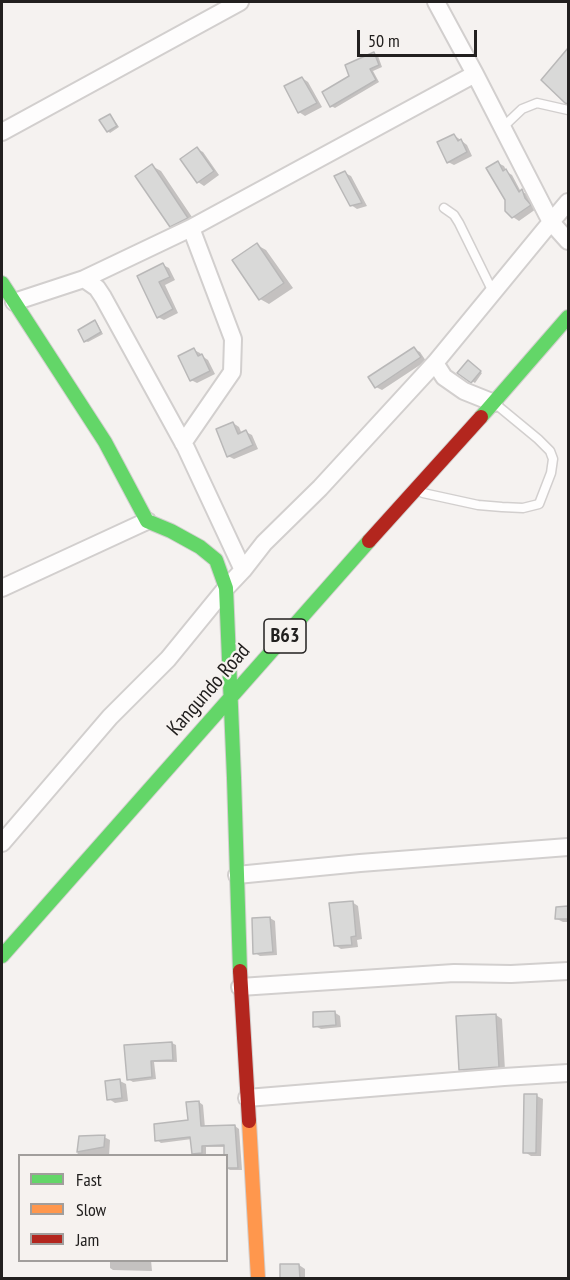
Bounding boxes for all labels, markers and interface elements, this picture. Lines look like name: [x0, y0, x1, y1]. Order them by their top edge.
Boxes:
scale bar: [360, 18, 480, 56]
text: 50 m: [368, 29, 400, 52]
road number: B63: [264, 619, 306, 653]
street label: Kangundo Road: [162, 639, 256, 741]
legend: [18, 1154, 228, 1262]
text: Fast: [76, 1168, 102, 1191]
text: Slow: [76, 1198, 106, 1221]
text: Jam: [76, 1228, 99, 1251]

